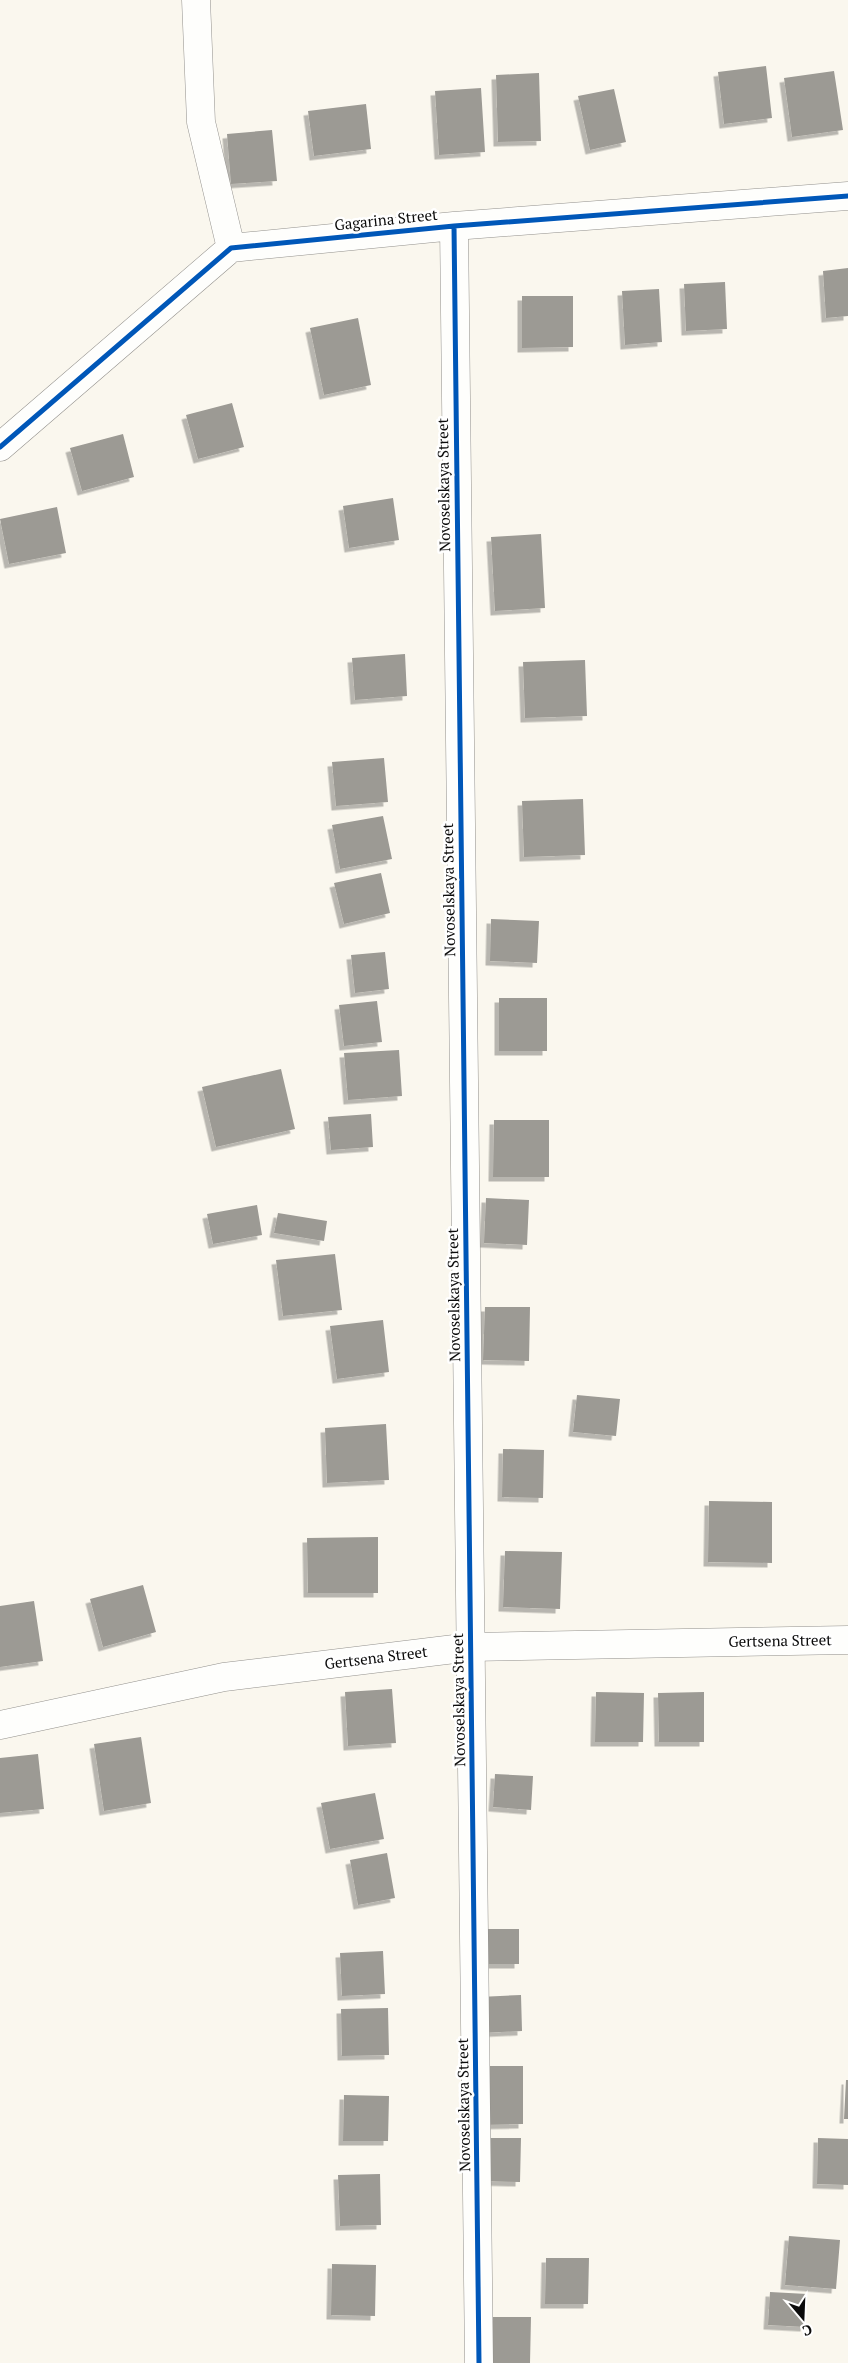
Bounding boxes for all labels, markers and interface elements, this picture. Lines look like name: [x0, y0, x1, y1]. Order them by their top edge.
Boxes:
street label: Gagarina Street: [333, 204, 439, 234]
street label: Novoselskaya Street: [432, 418, 454, 552]
street label: Novoselskaya Street: [437, 823, 459, 957]
street label: Novoselskaya Street: [442, 1228, 464, 1362]
street label: Gertsena Street: [728, 1629, 832, 1651]
street label: Novoselskaya Street: [447, 1633, 469, 1767]
street label: Gertsena Street: [323, 1641, 429, 1673]
street label: Novoselskaya Street: [452, 2038, 474, 2172]
north arrow: [778, 2293, 828, 2343]
text: С: [800, 2320, 815, 2341]

